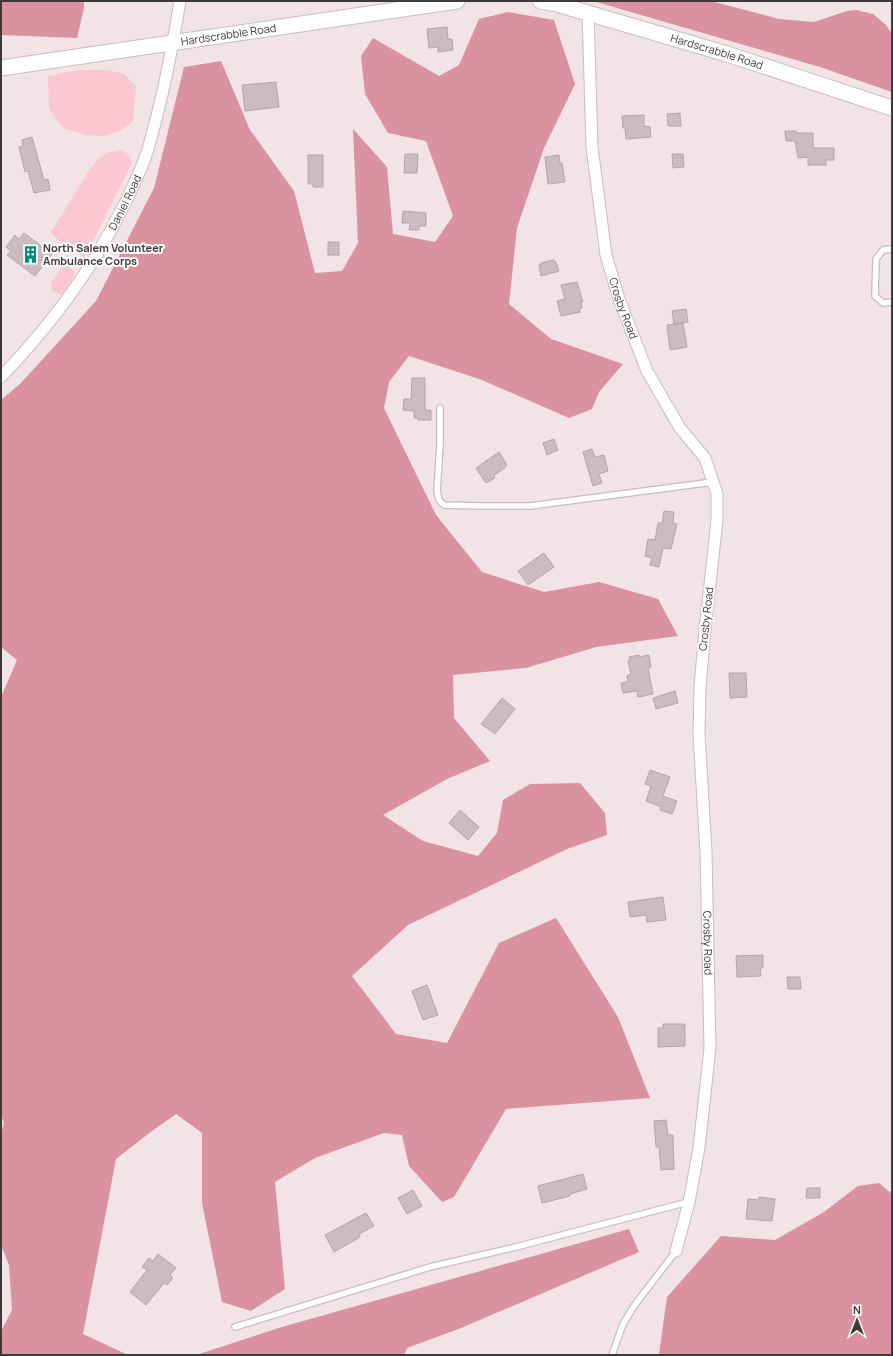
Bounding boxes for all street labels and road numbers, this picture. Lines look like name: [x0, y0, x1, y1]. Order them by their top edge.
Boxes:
street label: Hardscrabble Road: [180, 20, 277, 48]
street label: Hardscrabble Road: [669, 30, 765, 72]
street label: Daniel Road: [104, 172, 144, 233]
street label: Crosby Road: [606, 276, 642, 341]
street label: Crosby Road: [695, 586, 716, 652]
street label: Crosby Road: [700, 911, 717, 975]

